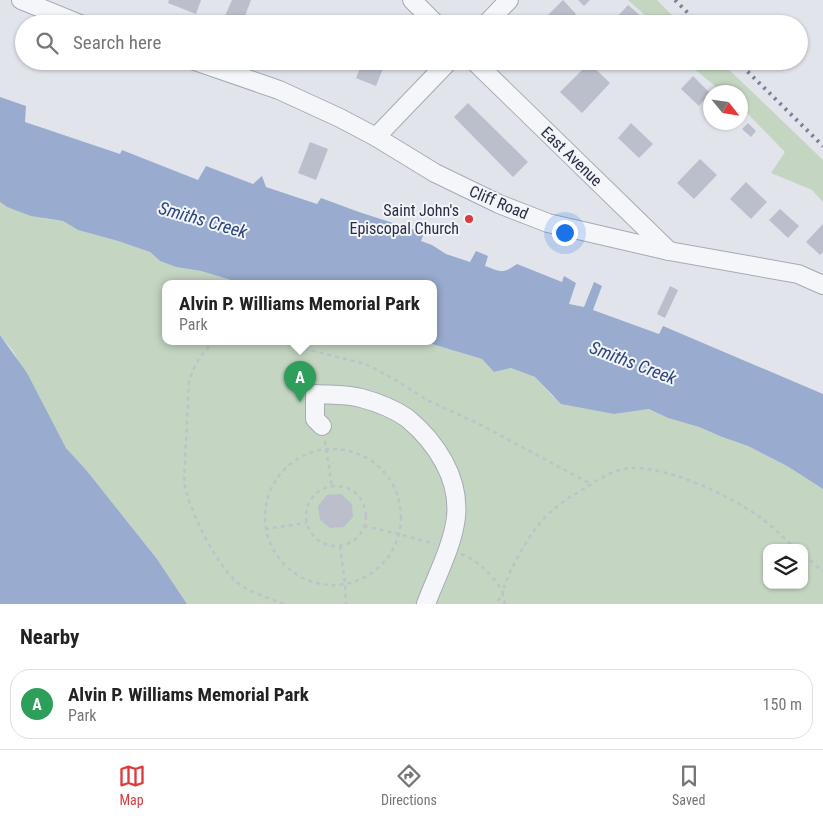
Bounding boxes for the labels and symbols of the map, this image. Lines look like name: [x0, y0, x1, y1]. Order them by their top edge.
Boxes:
north arrow: [703, 85, 748, 130]
street label: East Avenue: [537, 123, 606, 190]
street label: Cliff Road: [466, 182, 531, 223]
water label: Smiths Creek: [156, 197, 251, 242]
place label: Saint John's Episcopal Church: [349, 201, 459, 238]
marker: Saint John's Episcopal Church: [463, 213, 475, 225]
your location: [552, 220, 578, 246]
water label: Smiths Creek: [587, 336, 681, 389]
pin: A: [284, 361, 316, 402]

